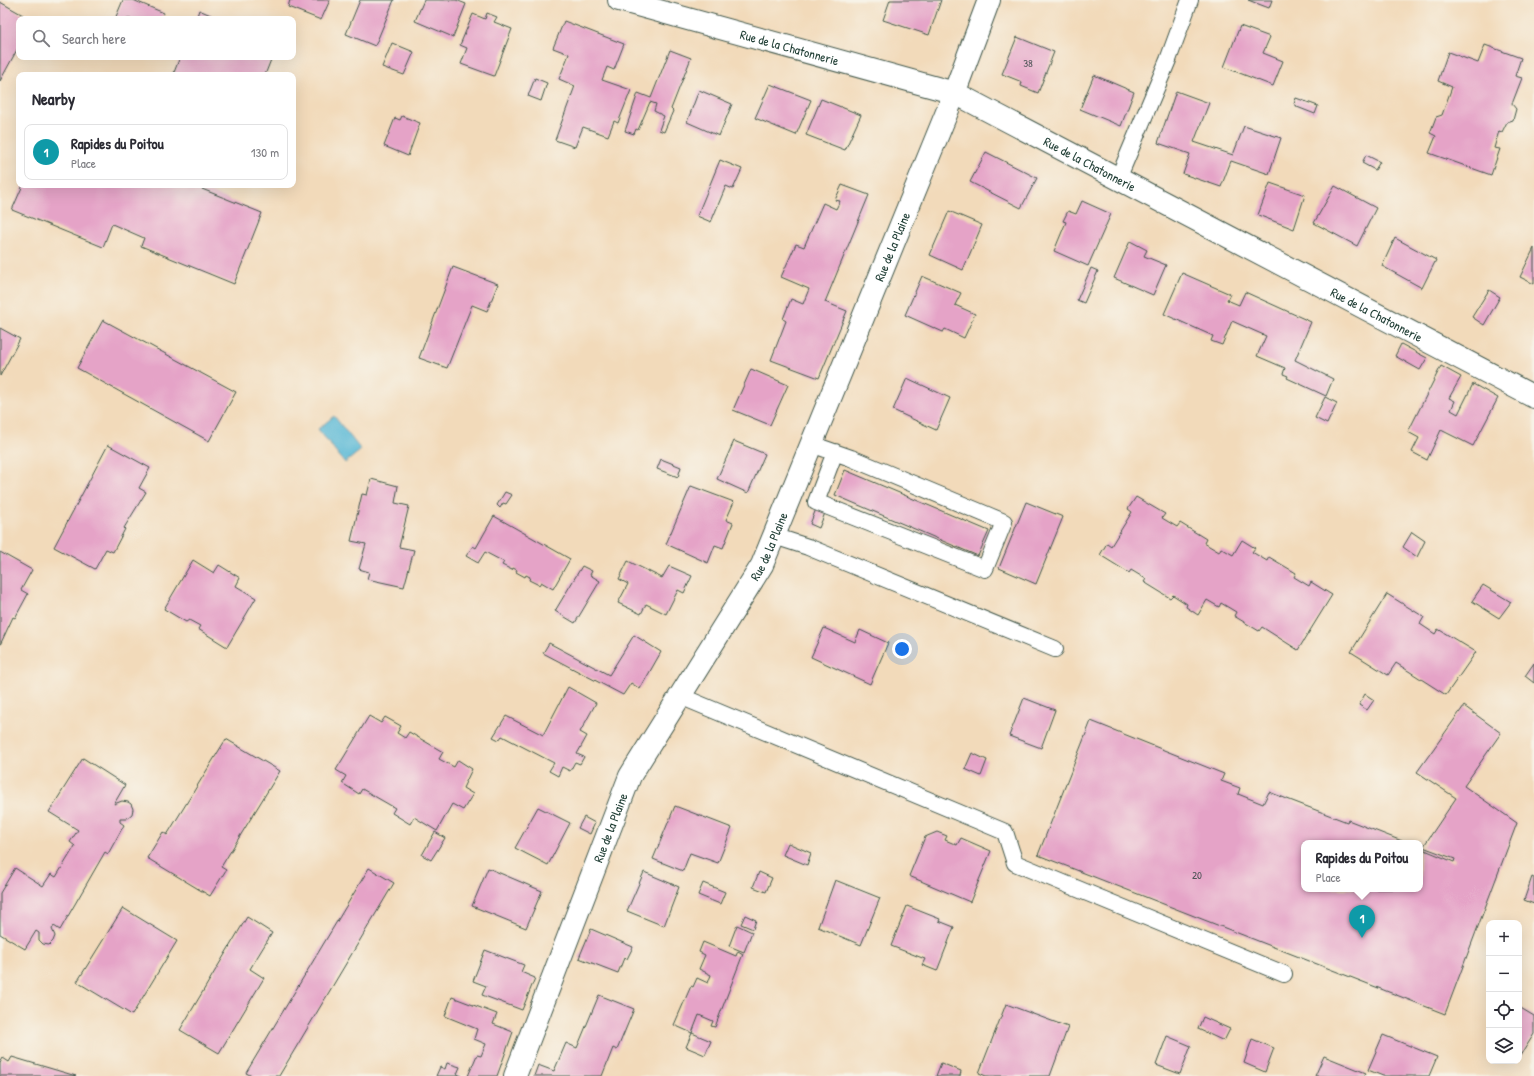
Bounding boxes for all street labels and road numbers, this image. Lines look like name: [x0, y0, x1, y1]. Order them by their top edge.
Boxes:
street label: Rue de la Chatonnerie: [738, 25, 841, 69]
street label: Rue de la Chatonnerie: [1041, 132, 1139, 195]
street label: Rue de la Plaine: [870, 209, 914, 284]
street label: Rue de la Chatonnerie: [1328, 283, 1426, 346]
street label: Rue de la Plaine: [746, 509, 792, 584]
street label: Rue de la Plaine: [589, 790, 632, 865]

